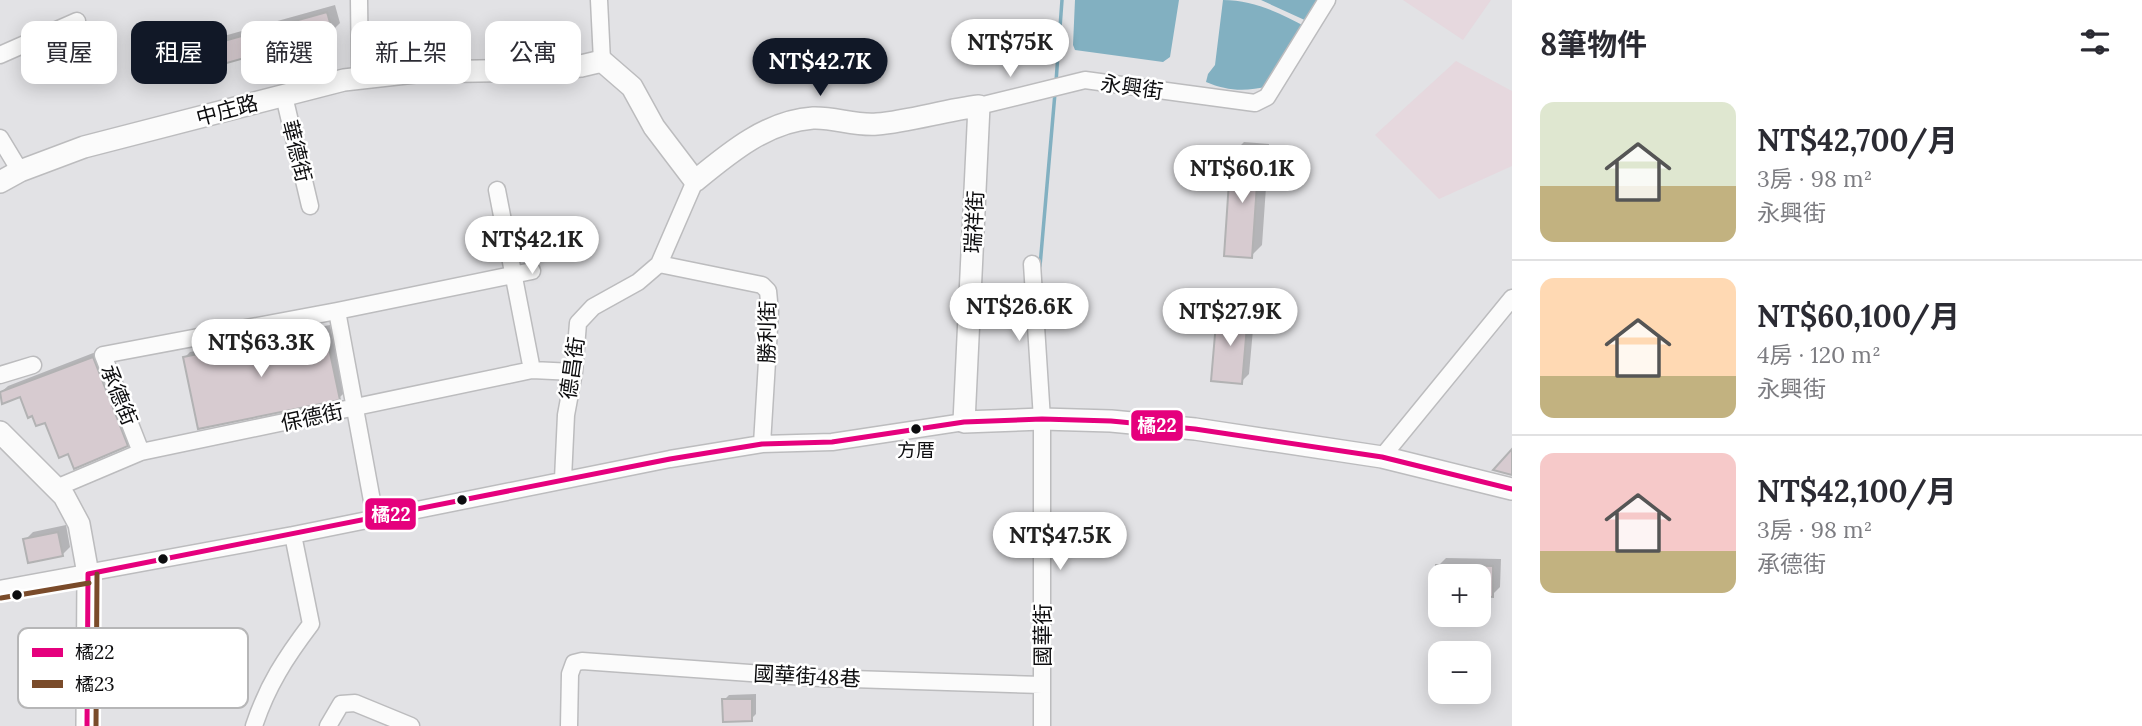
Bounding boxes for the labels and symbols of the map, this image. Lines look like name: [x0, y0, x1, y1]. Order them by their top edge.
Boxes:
pin: NT$75K: [953, 20, 1067, 79]
pin: NT$42.7K: [748, 38, 892, 98]
street label: 永興街: [1099, 69, 1165, 105]
street label: 中庄路: [193, 89, 261, 131]
street label: 華德街: [276, 117, 318, 185]
pin: NT$60.1K: [1170, 146, 1314, 205]
street label: 瑞祥街: [959, 190, 989, 254]
pin: NT$42.1K: [460, 216, 604, 276]
pin: NT$26.6K: [947, 284, 1091, 343]
pin: NT$27.9K: [1158, 288, 1302, 348]
street label: 勝利街: [753, 300, 781, 364]
pin: NT$63.3K: [189, 320, 333, 379]
street label: 德昌街: [554, 335, 590, 401]
street label: 承德街: [95, 361, 143, 429]
street label: 保德街: [278, 397, 346, 437]
line badge: 橘22: [1130, 409, 1184, 442]
text: 橘22: [1137, 413, 1177, 437]
marker: 方厝: [909, 422, 923, 436]
place label: 方厝: [897, 438, 935, 462]
unlabelled marker: [455, 493, 469, 507]
line badge: 橘22: [364, 497, 417, 531]
text: 橘22: [371, 502, 411, 526]
pin: NT$47.5K: [988, 512, 1132, 572]
unlabelled marker: [156, 552, 170, 566]
unlabelled marker: [10, 588, 24, 602]
street label: 國華街: [1029, 604, 1056, 667]
legend: [18, 628, 248, 708]
text: 橘22: [75, 640, 114, 664]
street label: 國華街48巷: [753, 660, 861, 692]
text: 橘23: [75, 672, 115, 696]

